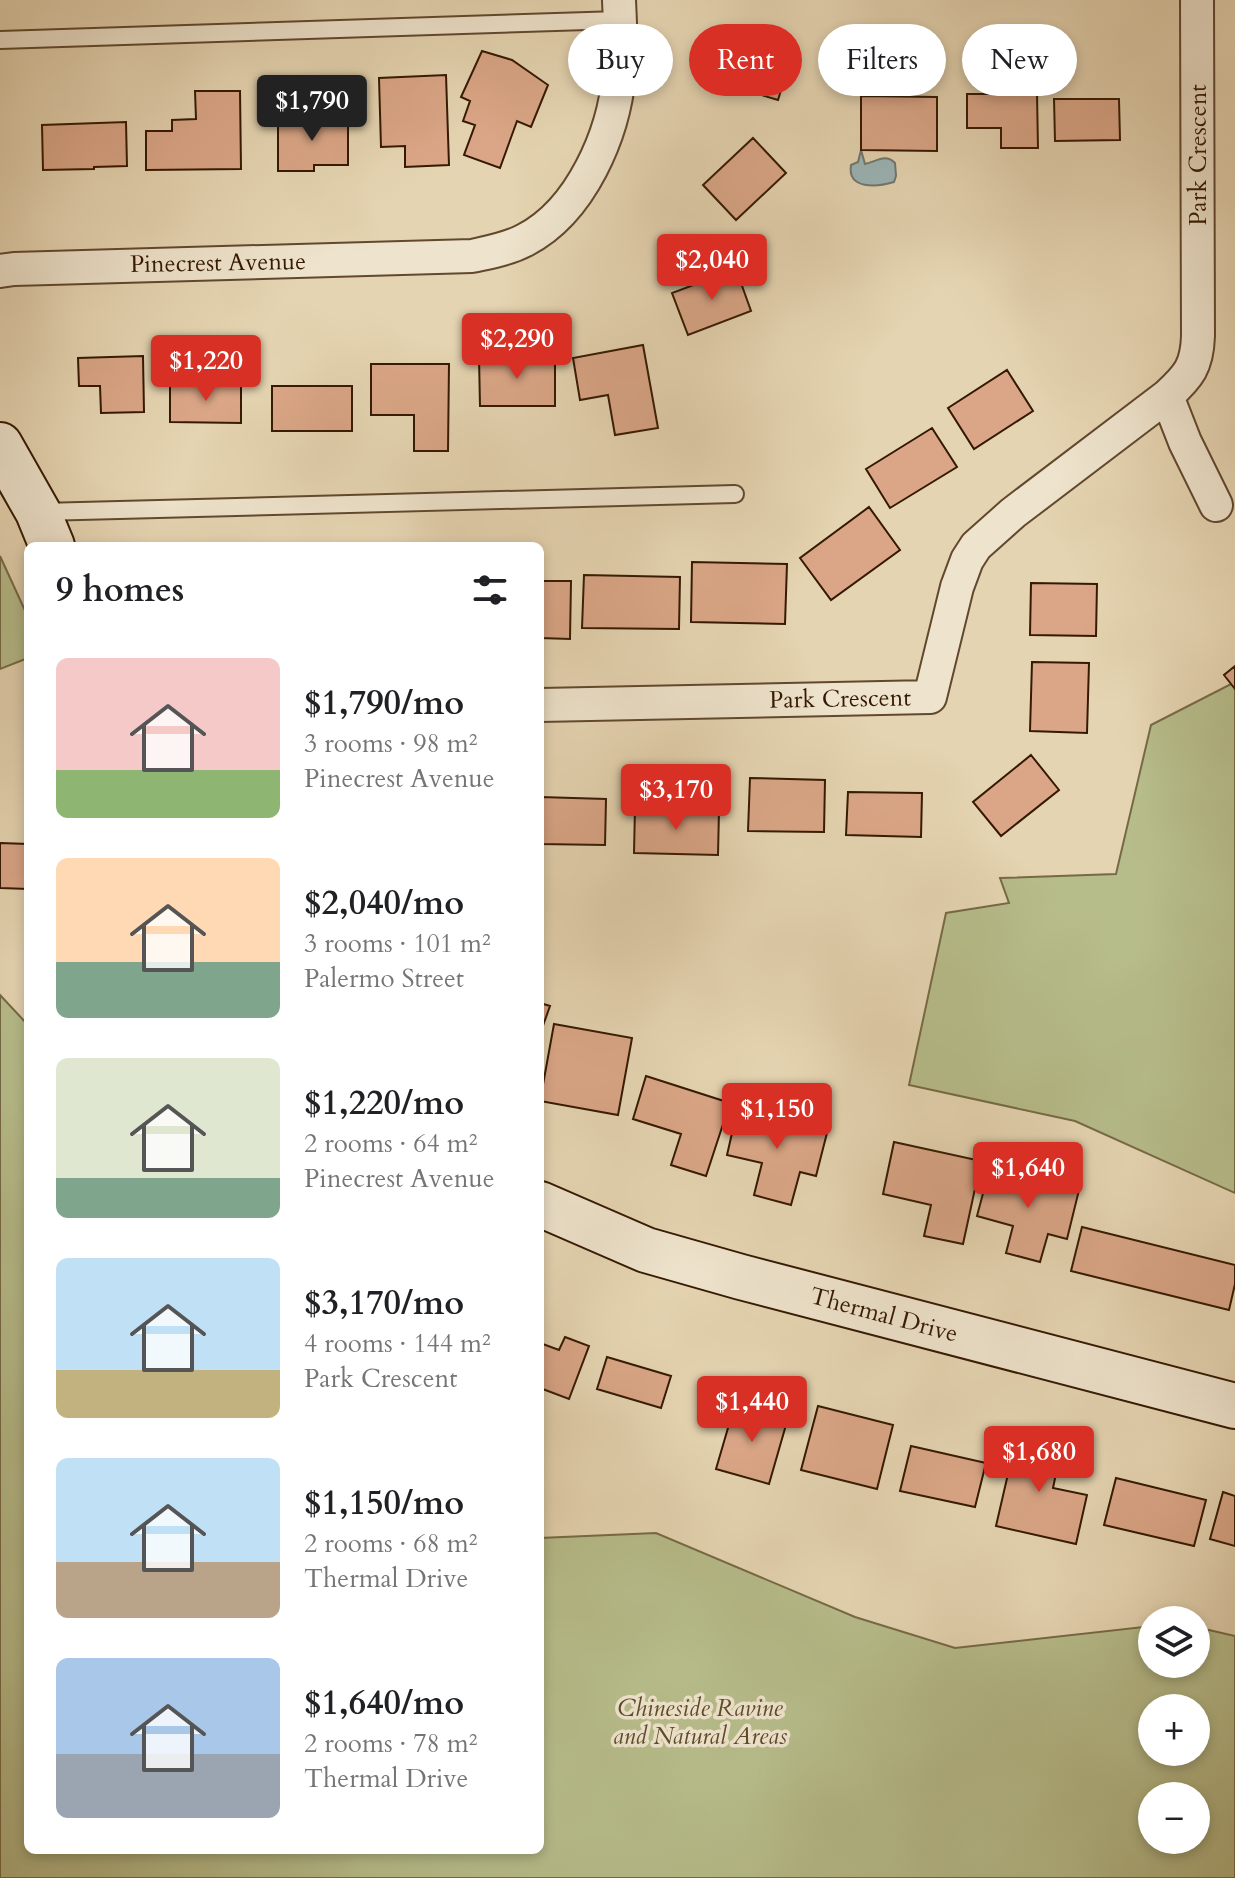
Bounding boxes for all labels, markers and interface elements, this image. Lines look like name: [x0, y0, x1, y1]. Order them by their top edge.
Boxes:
chip: Buy: [568, 24, 673, 96]
chip: Rent: [689, 24, 802, 96]
chip: Filters: [818, 24, 946, 96]
chip: New: [962, 24, 1077, 96]
pin: $1,790: [247, 75, 377, 143]
text: $1,790: [275, 83, 349, 118]
street label: Park Crescent: [1182, 84, 1215, 226]
pin: $2,040: [647, 234, 777, 302]
text: $2,040: [675, 242, 749, 277]
street label: Pinecrest Avenue: [130, 245, 306, 281]
pin: $2,290: [452, 313, 582, 381]
text: $2,290: [480, 321, 554, 356]
pin: $1,220: [141, 335, 271, 403]
text: $1,220: [169, 343, 243, 378]
text: 9 homes: [56, 567, 184, 613]
icon: filters: [468, 568, 512, 612]
text: $1,790/mo: [304, 680, 464, 726]
street label: Park Crescent: [769, 681, 912, 717]
icon: home: [120, 690, 216, 786]
text: 3 rooms · 98 m²: [304, 726, 477, 761]
text: Pinecrest Avenue: [304, 761, 495, 796]
pin: $3,170: [611, 764, 741, 832]
text: $3,170: [639, 772, 713, 807]
text: $2,040/mo: [304, 880, 464, 926]
icon: home: [120, 890, 216, 986]
text: 3 rooms · 101 m²: [304, 926, 491, 961]
text: Palermo Street: [304, 961, 464, 996]
text: $1,220/mo: [304, 1080, 464, 1126]
pin: $1,150: [712, 1083, 842, 1151]
icon: home: [120, 1090, 216, 1186]
text: $1,150: [740, 1091, 814, 1126]
text: 2 rooms · 64 m²: [304, 1126, 477, 1161]
pin: $1,640: [963, 1142, 1093, 1210]
text: $1,640: [991, 1150, 1065, 1185]
text: Pinecrest Avenue: [304, 1161, 495, 1196]
street label: Thermal Drive: [806, 1279, 962, 1351]
text: $3,170/mo: [304, 1280, 464, 1326]
icon: home: [120, 1290, 216, 1386]
text: 4 rooms · 144 m²: [304, 1326, 491, 1361]
text: Park Crescent: [304, 1361, 458, 1396]
pin: $1,440: [687, 1376, 817, 1444]
text: $1,440: [715, 1384, 789, 1419]
pin: $1,680: [974, 1426, 1104, 1494]
text: $1,680: [1002, 1434, 1076, 1469]
text: $1,150/mo: [304, 1480, 464, 1526]
icon: home: [120, 1490, 216, 1586]
text: 2 rooms · 68 m²: [304, 1526, 477, 1561]
text: Thermal Drive: [304, 1561, 468, 1596]
map controls: [1138, 1606, 1210, 1854]
button: layers: [1138, 1606, 1210, 1678]
text: $1,640/mo: [304, 1680, 464, 1726]
icon: home: [120, 1690, 216, 1786]
park label: Chineside Ravine and Natural Areas: [613, 1692, 787, 1753]
button: +: [1138, 1694, 1210, 1766]
text: 2 rooms · 78 m²: [304, 1726, 477, 1761]
text: Thermal Drive: [304, 1761, 468, 1796]
button: −: [1138, 1782, 1210, 1854]

